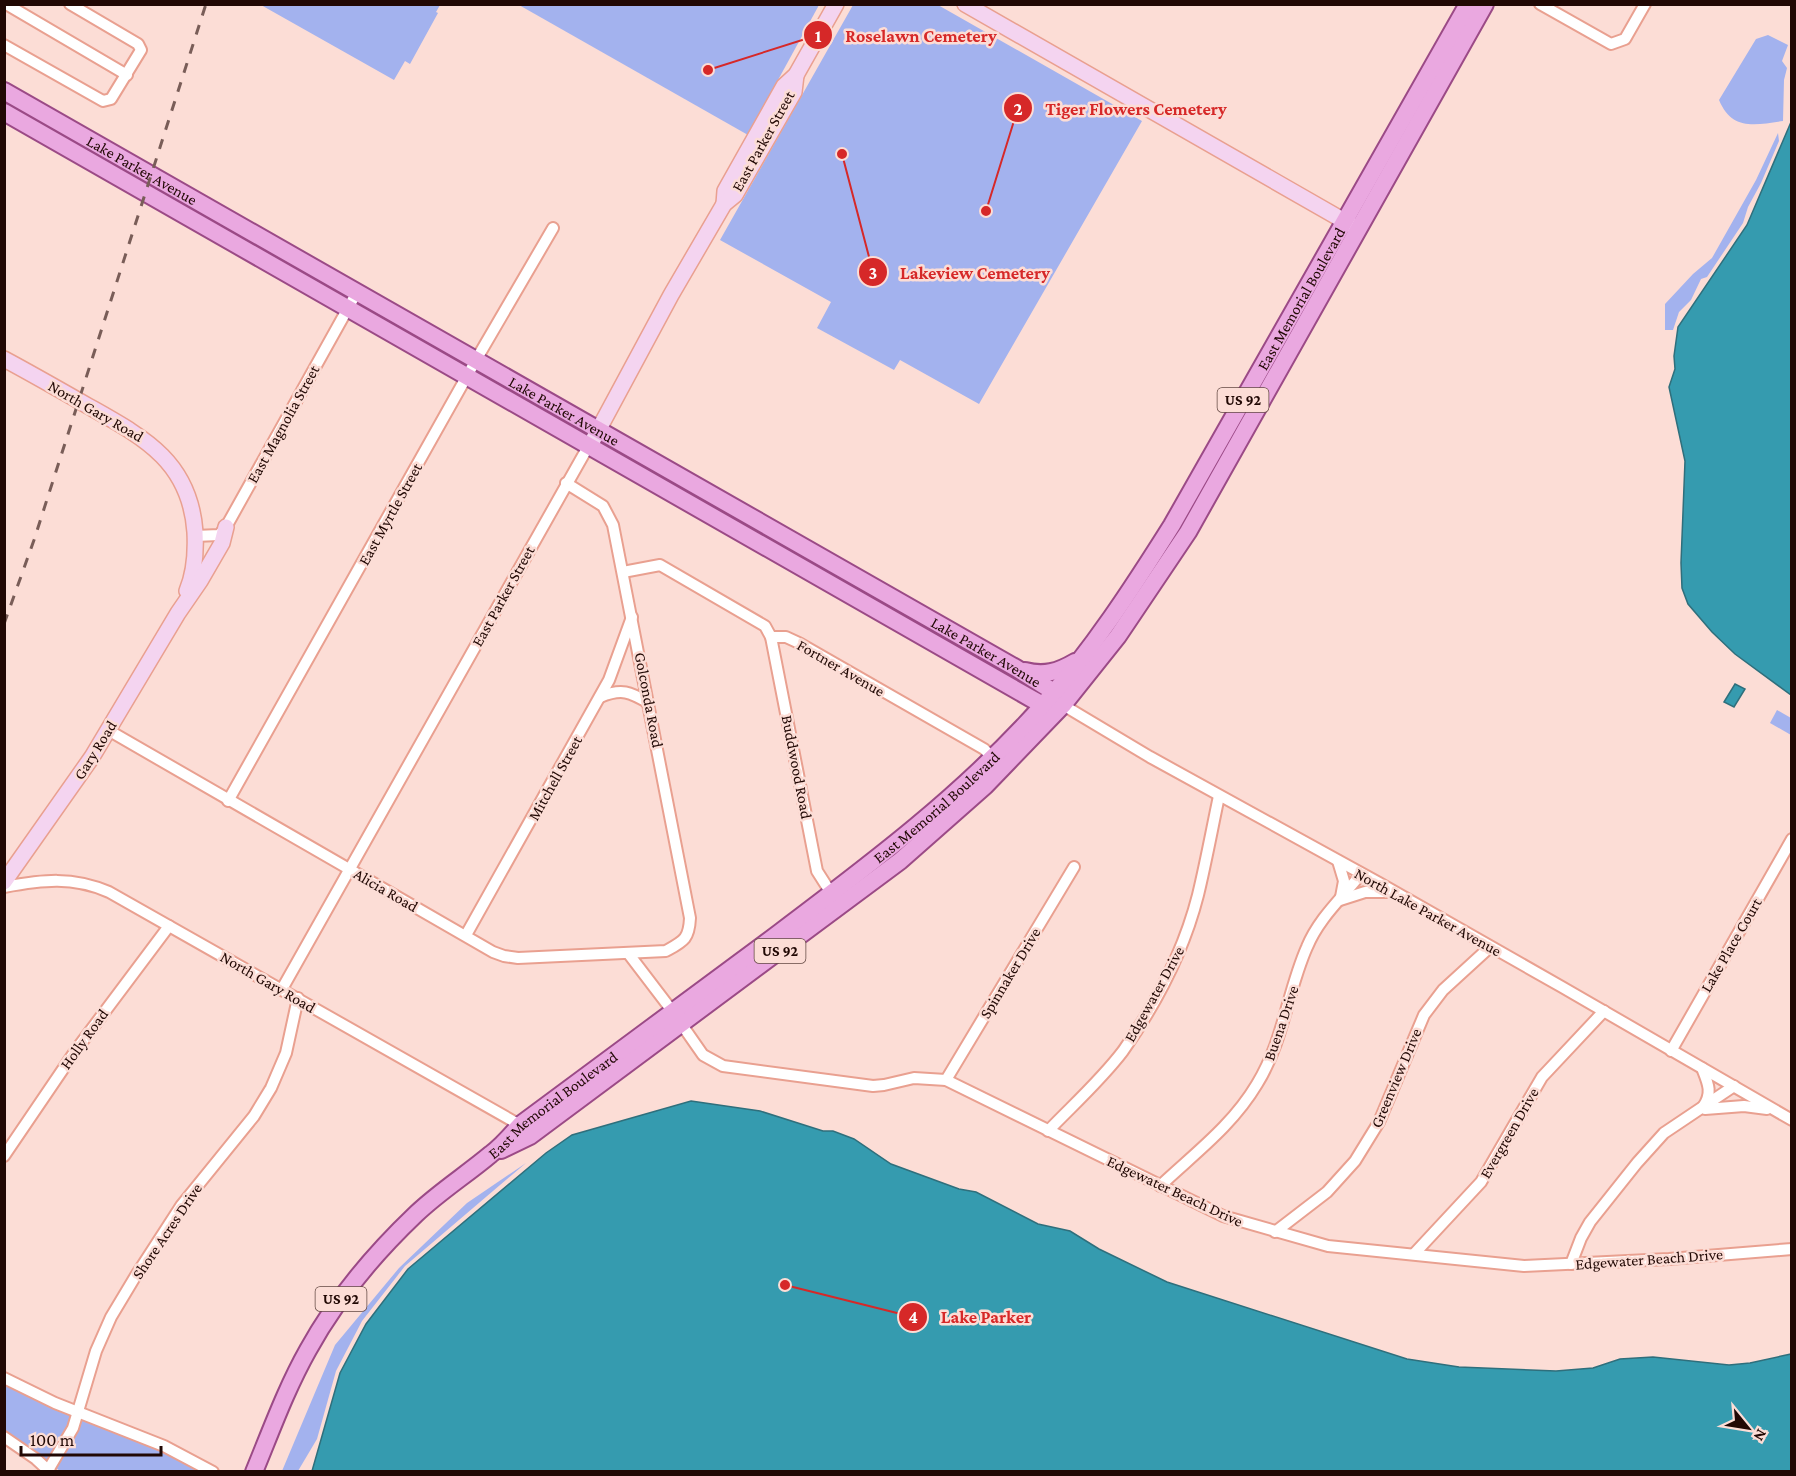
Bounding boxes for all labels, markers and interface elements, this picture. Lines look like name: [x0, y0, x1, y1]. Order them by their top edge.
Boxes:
callout: Roselawn Cemetery: [803, 17, 1009, 53]
text: 1: [815, 26, 822, 46]
text: Roselawn Cemetery: [845, 26, 997, 46]
street label: East Parker Street: [728, 87, 798, 194]
callout: Tiger Flowers Cemetery: [1003, 90, 1239, 126]
text: 2: [1013, 99, 1023, 119]
text: Tiger Flowers Cemetery: [1045, 99, 1227, 119]
street label: Lake Parker Avenue: [84, 132, 200, 208]
street label: East Memorial Boulevard: [1253, 224, 1348, 373]
callout: Lakeview Cemetery: [858, 254, 1062, 290]
text: 3: [869, 263, 877, 283]
text: Lakeview Cemetery: [900, 263, 1050, 283]
street label: East Magnolia Street: [244, 362, 324, 486]
street label: Lake Parker Avenue: [506, 372, 622, 449]
street label: North Gary Road: [45, 377, 147, 446]
road number: US 92: [1218, 388, 1268, 412]
street label: East Myrtle Street: [355, 459, 426, 568]
street label: East Parker Street: [468, 542, 538, 649]
street label: Lake Parker Avenue: [928, 613, 1044, 690]
street label: Fortner Avenue: [794, 636, 888, 700]
street label: Golconda Road: [631, 651, 667, 750]
street label: Buddwood Road: [779, 714, 816, 821]
street label: Gary Road: [70, 717, 121, 783]
street label: Mitchell Street: [525, 732, 585, 823]
street label: East Memorial Boulevard: [870, 747, 1003, 866]
street label: Alicia Road: [351, 865, 422, 915]
street label: North Lake Parker Avenue: [1352, 865, 1504, 959]
street label: Lake Place Court: [1697, 894, 1765, 995]
street label: Spinnaker Drive: [976, 925, 1045, 1022]
road number: US 92: [754, 939, 806, 963]
street label: Edgewater Drive: [1121, 943, 1188, 1045]
street label: North Gary Road: [217, 948, 319, 1017]
street label: Buena Drive: [1260, 983, 1302, 1063]
street label: Holly Road: [57, 1005, 112, 1073]
street label: Greenview Drive: [1367, 1026, 1425, 1130]
street label: East Memorial Boulevard: [485, 1047, 621, 1162]
street label: Evergreen Drive: [1476, 1085, 1543, 1182]
street label: Edgewater Beach Drive: [1104, 1152, 1246, 1231]
street label: Shore Acres Drive: [129, 1180, 205, 1282]
street label: Edgewater Beach Drive: [1575, 1245, 1723, 1274]
road number: US 92: [316, 1287, 366, 1311]
callout: Lake Parker: [898, 1299, 1043, 1335]
text: 4: [908, 1307, 918, 1327]
text: Lake Parker: [941, 1307, 1031, 1327]
north arrow: [1718, 1398, 1778, 1458]
scale bar: [21, 1419, 160, 1457]
text: N: [1750, 1426, 1771, 1444]
text: 100 m: [30, 1430, 75, 1450]

